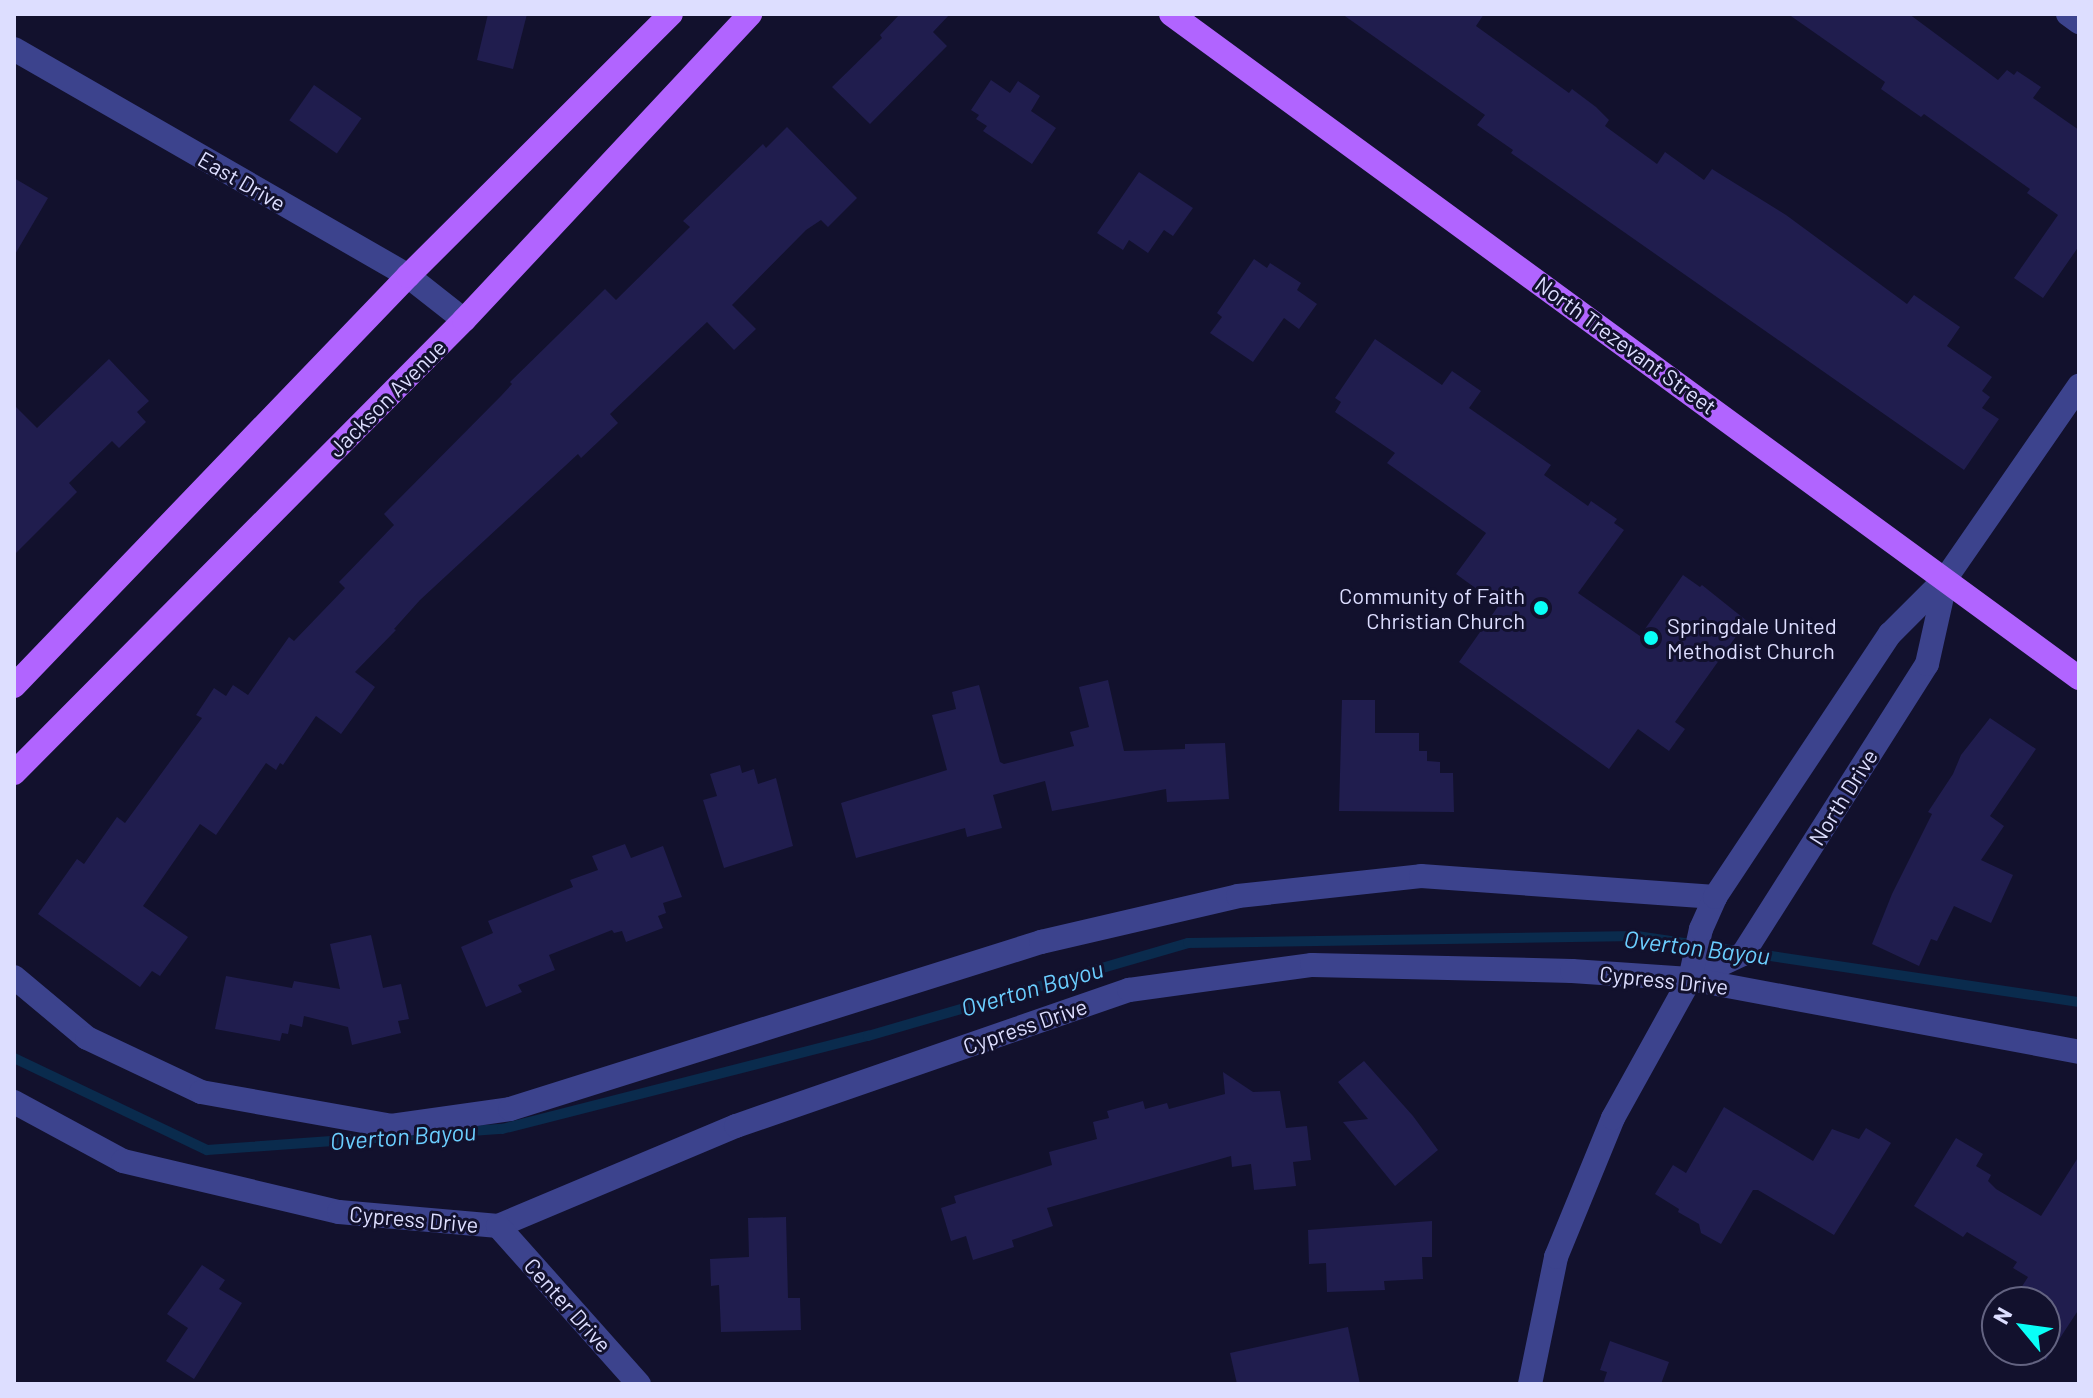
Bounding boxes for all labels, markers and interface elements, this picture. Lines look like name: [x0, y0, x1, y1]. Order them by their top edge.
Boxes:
street label: East Drive: [194, 145, 290, 217]
street label: North Trezevant Street: [1530, 270, 1722, 420]
street label: Jackson Avenue: [323, 334, 451, 462]
place label: Community of Faith Christian Church: [1339, 582, 1525, 634]
marker: Community of Faith Christian Church: [1532, 599, 1550, 617]
place label: Springdale United Methodist Church: [1667, 612, 1837, 664]
marker: Springdale United Methodist Church: [1642, 629, 1660, 647]
street label: North Drive: [1803, 744, 1883, 850]
water label: Overton Bayou: [1622, 924, 1772, 970]
water label: Overton Bayou: [958, 954, 1106, 1022]
street label: Cypress Drive: [1598, 960, 1730, 1000]
street label: Cypress Drive: [960, 992, 1090, 1060]
water label: Overton Bayou: [329, 1117, 477, 1155]
street label: Cypress Drive: [348, 1200, 480, 1238]
street label: Center Drive: [519, 1252, 617, 1358]
north arrow: [1981, 1286, 2061, 1366]
text: N: [1987, 1303, 2017, 1328]

